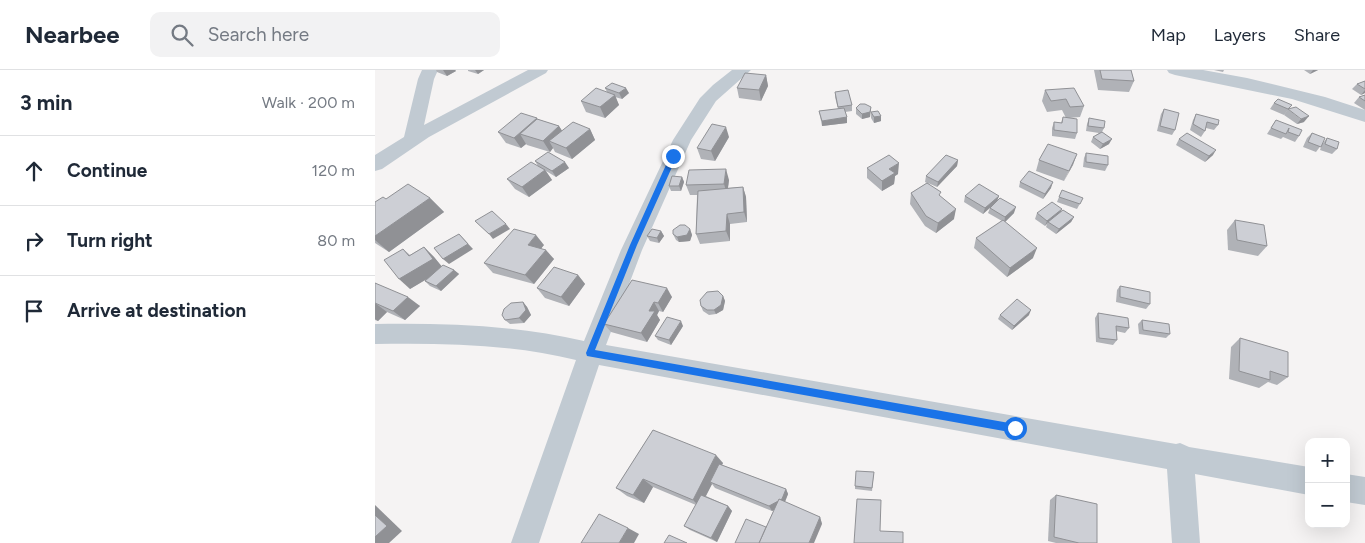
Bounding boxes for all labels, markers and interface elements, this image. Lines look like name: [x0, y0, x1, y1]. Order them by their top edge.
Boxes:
search box: [150, 12, 500, 57]
text: Nearbee: [25, 20, 120, 49]
icon: search: [168, 21, 196, 49]
text: Search here: [208, 23, 309, 46]
text: Map: [1151, 24, 1186, 46]
text: Layers: [1214, 24, 1266, 46]
text: Share: [1294, 24, 1340, 46]
text: 3 min: [20, 90, 72, 115]
text: Walk · 200 m: [262, 93, 355, 112]
route end: [662, 145, 685, 168]
icon: ahead: [20, 157, 48, 185]
text: Continue: [67, 159, 147, 182]
text: 120 m: [312, 161, 355, 180]
icon: right: [20, 227, 48, 255]
text: Turn right: [67, 229, 153, 252]
text: 80 m: [317, 231, 355, 250]
icon: arrive: [20, 297, 48, 325]
text: Arrive at destination: [67, 299, 246, 322]
route start: [1004, 417, 1027, 440]
map controls: [1305, 438, 1350, 528]
button: +: [1305, 438, 1350, 483]
button: −: [1305, 483, 1350, 528]

